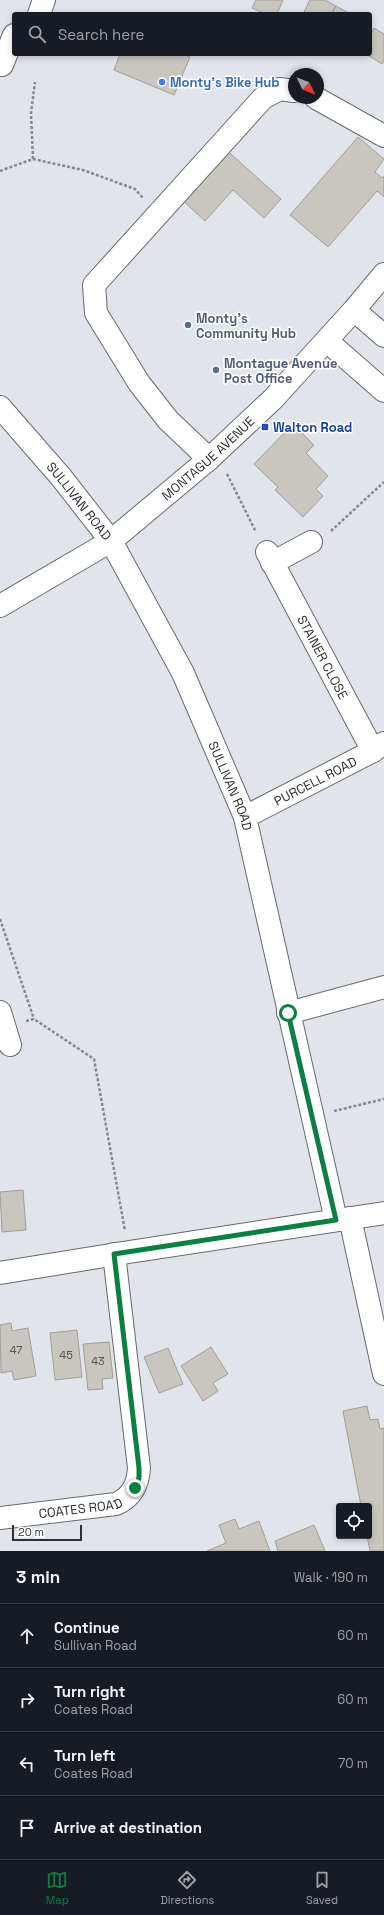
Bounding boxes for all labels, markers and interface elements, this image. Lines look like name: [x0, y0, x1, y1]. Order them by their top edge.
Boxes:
search box: [12, 12, 372, 56]
icon: search: [26, 23, 48, 45]
text: Search here: [58, 25, 144, 44]
north arrow: [288, 68, 324, 104]
place label: Monty's Bike Hub: [170, 74, 280, 91]
marker: Monty's Bike Hub: [157, 77, 167, 87]
place label: Monty's Community Hub: [196, 310, 296, 342]
marker: Monty's Community Hub: [183, 320, 193, 330]
place label: Montague Avenue Post Office: [224, 355, 337, 387]
marker: Montague Avenue Post Office: [211, 365, 221, 375]
street label: MONTAGUE AVENUE: [158, 413, 258, 504]
place label: Walton Road: [273, 419, 352, 436]
marker: Walton Road: [260, 422, 270, 432]
street label: SULLIVAN ROAD: [43, 459, 115, 544]
street label: STAINER CLOSE: [293, 612, 352, 702]
street label: SULLIVAN ROAD: [204, 739, 256, 832]
street label: PURCELL ROAD: [271, 753, 360, 810]
route start: [279, 1004, 297, 1022]
house number: 47: [10, 1343, 22, 1357]
house number: 45: [59, 1348, 73, 1362]
house number: 43: [91, 1354, 105, 1368]
route end: [126, 1479, 144, 1497]
street label: COATES ROAD: [38, 1494, 126, 1522]
map controls: [336, 1503, 372, 1539]
button: locate: [336, 1503, 372, 1539]
scale bar: [12, 1523, 82, 1542]
text: 20 m: [18, 1525, 44, 1539]
text: 3 min: [16, 1566, 60, 1588]
text: Walk · 190 m: [294, 1569, 368, 1586]
text: Continue: [54, 1618, 120, 1637]
icon: ahead: [16, 1625, 38, 1647]
text: 60 m: [337, 1627, 368, 1644]
text: Sullivan Road: [54, 1637, 137, 1654]
text: Turn right: [54, 1682, 125, 1701]
icon: right: [16, 1689, 38, 1711]
text: 60 m: [337, 1691, 368, 1708]
text: Coates Road: [54, 1701, 133, 1718]
text: Turn left: [54, 1746, 116, 1765]
icon: left: [16, 1753, 38, 1775]
text: 70 m: [338, 1755, 368, 1772]
text: Coates Road: [54, 1765, 133, 1782]
icon: arrive: [16, 1817, 38, 1839]
text: Arrive at destination: [54, 1818, 202, 1837]
tab: Map: [46, 1869, 69, 1907]
tab: Directions: [160, 1869, 214, 1907]
tab: Saved: [306, 1869, 338, 1907]

